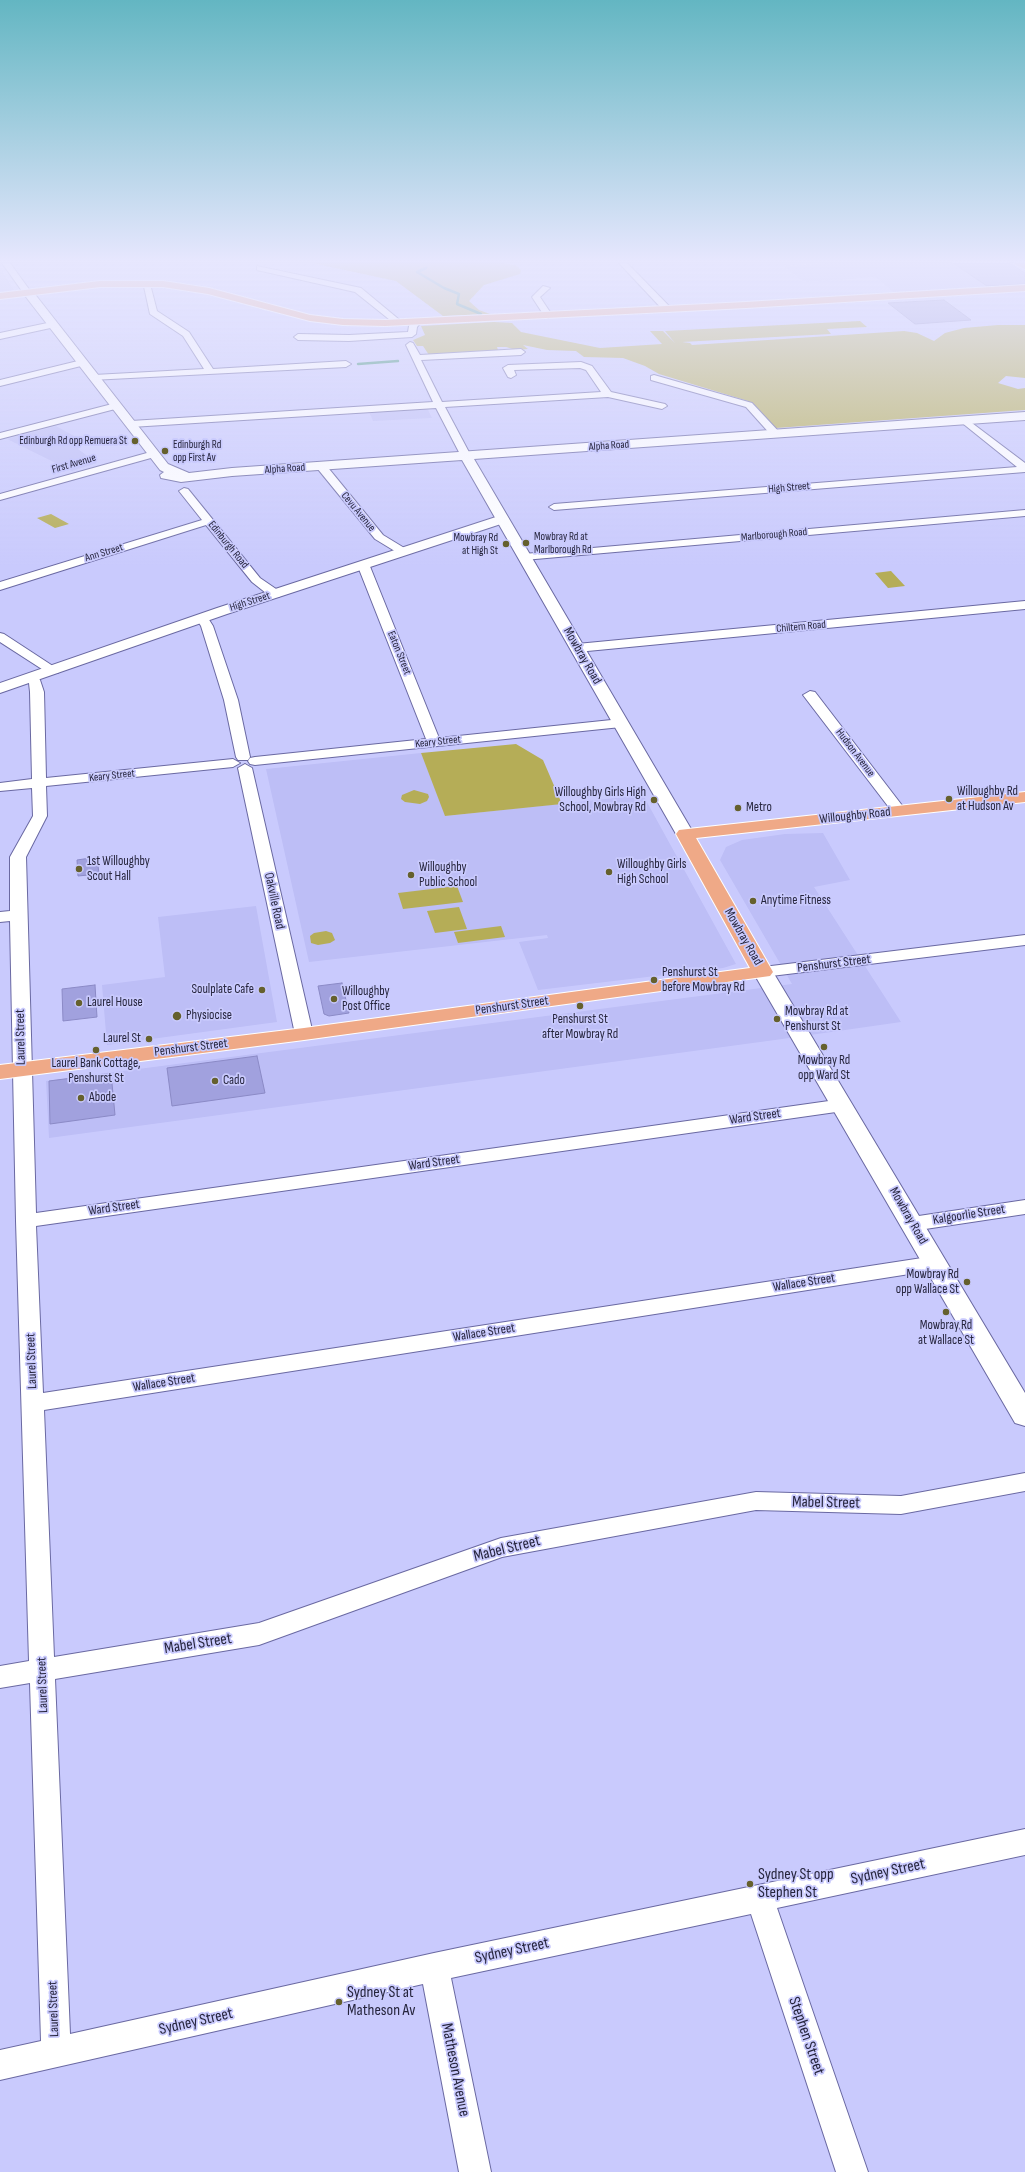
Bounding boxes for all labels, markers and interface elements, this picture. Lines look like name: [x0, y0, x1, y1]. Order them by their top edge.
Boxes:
place label: Edinburgh Rd opp Remuera St: [19, 434, 127, 448]
marker: Edinburgh Rd opp Remuera St: [130, 436, 140, 446]
place label: Edinburgh Rd opp First Av: [173, 438, 221, 464]
street label: Alpha Road: [588, 438, 630, 454]
marker: Edinburgh Rd opp First Av: [160, 446, 170, 456]
street label: First Avenue: [50, 451, 98, 477]
street label: Alpha Road: [264, 461, 306, 477]
street label: High Street: [768, 480, 810, 496]
street label: Cevu Avenue: [338, 490, 378, 534]
street label: Edinburgh Road: [205, 519, 251, 571]
street label: Marlborough Road: [740, 526, 808, 544]
place label: Mowbray Rd at Marlborough Rd: [534, 530, 592, 556]
place label: Mowbray Rd at High St: [454, 531, 498, 557]
marker: Mowbray Rd at Marlborough Rd: [521, 538, 531, 548]
marker: Mowbray Rd at High St: [501, 539, 511, 549]
street label: Ann Street: [83, 541, 125, 565]
street label: High Street: [228, 589, 272, 615]
street label: Chiltern Road: [776, 618, 826, 636]
street label: Mowbray Road: [560, 625, 604, 687]
street label: Eaton Street: [384, 629, 414, 677]
street label: Hudson Avenue: [833, 726, 877, 780]
street label: Keary Street: [414, 733, 462, 751]
street label: Keary Street: [88, 767, 136, 785]
place label: Willoughby Rd at Hudson Av: [957, 784, 1018, 815]
place label: Willoughby Girls High School, Mowbray Rd: [555, 785, 646, 816]
marker: Willoughby Rd at Hudson Av: [944, 794, 954, 804]
marker: Willoughby Girls High School, Mowbray Rd: [649, 795, 659, 805]
place label: Metro: [746, 800, 772, 816]
marker: Metro: [733, 803, 743, 813]
street label: Willoughby Road: [819, 805, 891, 827]
place label: 1st Willoughby Scout Hall: [87, 854, 150, 885]
place label: Willoughby Girls High School: [617, 857, 686, 888]
place label: Willoughby Public School: [419, 860, 477, 891]
marker: 1st Willoughby Scout Hall: [74, 864, 84, 874]
marker: Willoughby Girls High School: [604, 867, 614, 877]
marker: Willoughby Public School: [406, 870, 416, 880]
street label: Oakville Road: [260, 871, 288, 931]
place label: Anytime Fitness: [761, 893, 831, 909]
marker: Anytime Fitness: [748, 896, 758, 906]
street label: Mowbray Road: [721, 906, 765, 968]
street label: Penshurst Street: [797, 952, 871, 976]
place label: Penshurst St before Mowbray Rd: [662, 965, 745, 996]
marker: Penshurst St before Mowbray Rd: [649, 975, 659, 985]
place label: Soulplate Cafe: [191, 982, 254, 998]
place label: Willoughby Post Office: [342, 984, 390, 1015]
marker: Soulplate Cafe: [257, 985, 267, 995]
street label: Penshurst Street: [474, 993, 550, 1019]
marker: Willoughby Post Office: [329, 994, 339, 1004]
place label: Laurel House: [87, 995, 143, 1011]
marker: Laurel House: [74, 998, 84, 1008]
marker: Penshurst St after Mowbray Rd: [575, 1001, 585, 1011]
place label: Mowbray Rd at Penshurst St: [785, 1004, 849, 1035]
place label: Physiocise: [186, 1008, 232, 1024]
street label: Laurel Street: [13, 1009, 29, 1065]
marker: Physiocise: [171, 1010, 183, 1022]
place label: Penshurst St after Mowbray Rd: [542, 1012, 618, 1043]
marker: Mowbray Rd at Penshurst St: [772, 1014, 782, 1024]
place label: Laurel St: [103, 1031, 141, 1047]
marker: Laurel St: [144, 1034, 154, 1044]
street label: Penshurst Street: [154, 1036, 228, 1060]
marker: Mowbray Rd opp Ward St: [819, 1042, 829, 1052]
marker: Laurel Bank Cottage, Penshurst St: [91, 1045, 101, 1055]
place label: Mowbray Rd opp Ward St: [798, 1053, 850, 1084]
place label: Laurel Bank Cottage, Penshurst St: [51, 1056, 141, 1087]
place label: Cado: [223, 1073, 245, 1089]
marker: Cado: [210, 1076, 220, 1086]
place label: Abode: [89, 1090, 116, 1106]
marker: Abode: [76, 1093, 86, 1103]
street label: Ward Street: [728, 1106, 782, 1128]
street label: Ward Street: [407, 1152, 461, 1174]
street label: Mowbray Road: [886, 1185, 930, 1247]
street label: Ward Street: [87, 1197, 141, 1219]
street label: Kalgoorlie Street: [932, 1202, 1006, 1228]
place label: Mowbray Rd opp Wallace St: [896, 1267, 959, 1298]
street label: Wallace Street: [772, 1270, 836, 1296]
marker: Mowbray Rd opp Wallace St: [962, 1277, 972, 1287]
marker: Mowbray Rd at Wallace St: [941, 1307, 951, 1317]
place label: Mowbray Rd at Wallace St: [918, 1318, 974, 1349]
street label: Wallace Street: [452, 1320, 516, 1346]
street label: Laurel Street: [23, 1333, 41, 1389]
street label: Wallace Street: [132, 1370, 196, 1396]
street label: Mabel Street: [792, 1493, 860, 1513]
street label: Mabel Street: [472, 1531, 542, 1567]
street label: Mabel Street: [163, 1629, 233, 1659]
street label: Laurel Street: [34, 1657, 52, 1713]
street label: Sydney Street: [849, 1855, 927, 1889]
place label: Sydney St opp Stephen St: [758, 1865, 834, 1903]
marker: Sydney St opp Stephen St: [745, 1879, 755, 1889]
street label: Sydney Street: [473, 1934, 551, 1968]
street label: Laurel Street: [45, 1981, 63, 2037]
place label: Sydney St at Matheson Av: [347, 1983, 415, 2021]
street label: Stephen Street: [784, 1995, 828, 2077]
marker: Sydney St at Matheson Av: [334, 1997, 344, 2007]
street label: Sydney Street: [157, 2004, 235, 2040]
street label: Matheson Avenue: [437, 2022, 473, 2118]

